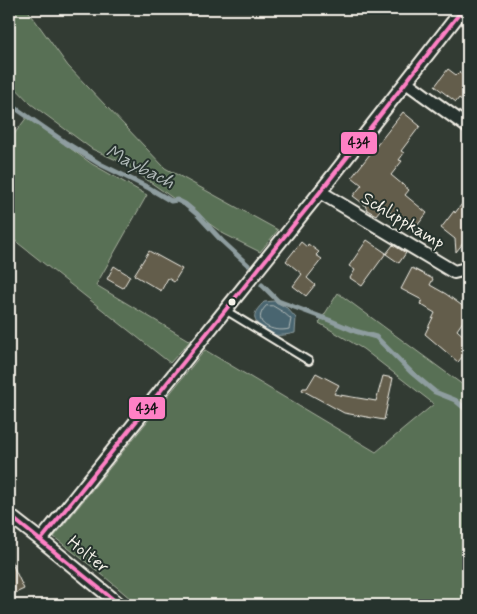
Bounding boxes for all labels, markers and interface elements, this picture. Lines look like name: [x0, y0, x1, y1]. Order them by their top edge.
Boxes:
line badge: 434: [340, 131, 378, 155]
text: 434: [348, 134, 371, 152]
water label: Maybach: [101, 139, 179, 195]
street label: Schlippkamp: [357, 187, 449, 255]
unlabelled marker: [227, 297, 237, 307]
line badge: 434: [128, 396, 166, 420]
text: 434: [136, 400, 159, 418]
street label: Holter: [62, 531, 115, 580]

